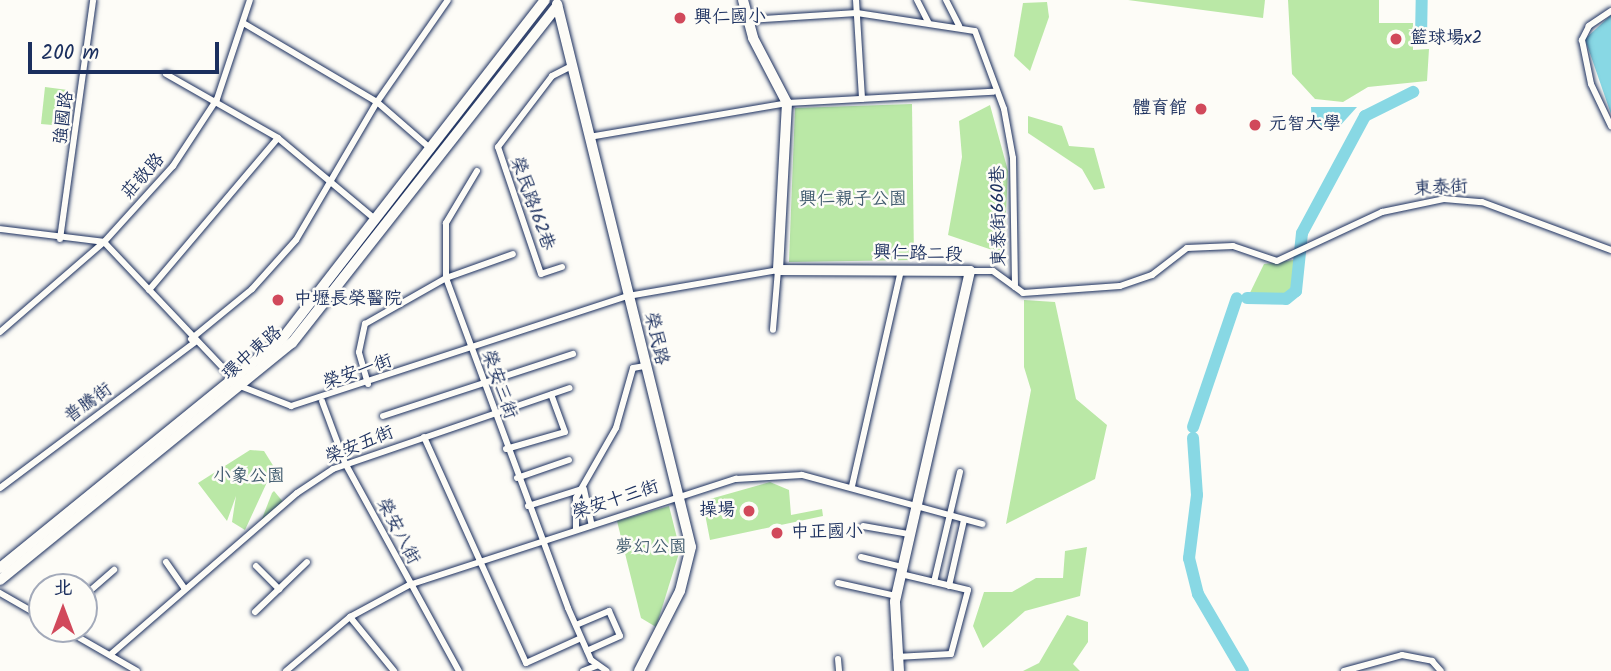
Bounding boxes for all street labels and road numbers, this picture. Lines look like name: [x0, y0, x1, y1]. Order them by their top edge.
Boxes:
street label: 強國路: [51, 90, 79, 146]
street label: 莊敬路: [118, 150, 170, 204]
street label: 榮民路162巷: [504, 154, 558, 254]
street label: 東泰街660巷: [988, 165, 1012, 267]
street label: 東泰街: [1413, 177, 1469, 201]
street label: 興仁路二段: [873, 243, 963, 267]
street label: 榮民路: [638, 310, 672, 368]
street label: 環中東路: [219, 322, 287, 386]
street label: 榮安三街: [476, 347, 520, 423]
street label: 榮安一街: [320, 351, 396, 395]
street label: 普騰街: [61, 379, 117, 429]
street label: 榮安五街: [323, 423, 397, 469]
street label: 榮安十三街: [570, 477, 662, 525]
street label: 榮安八街: [371, 495, 423, 569]

